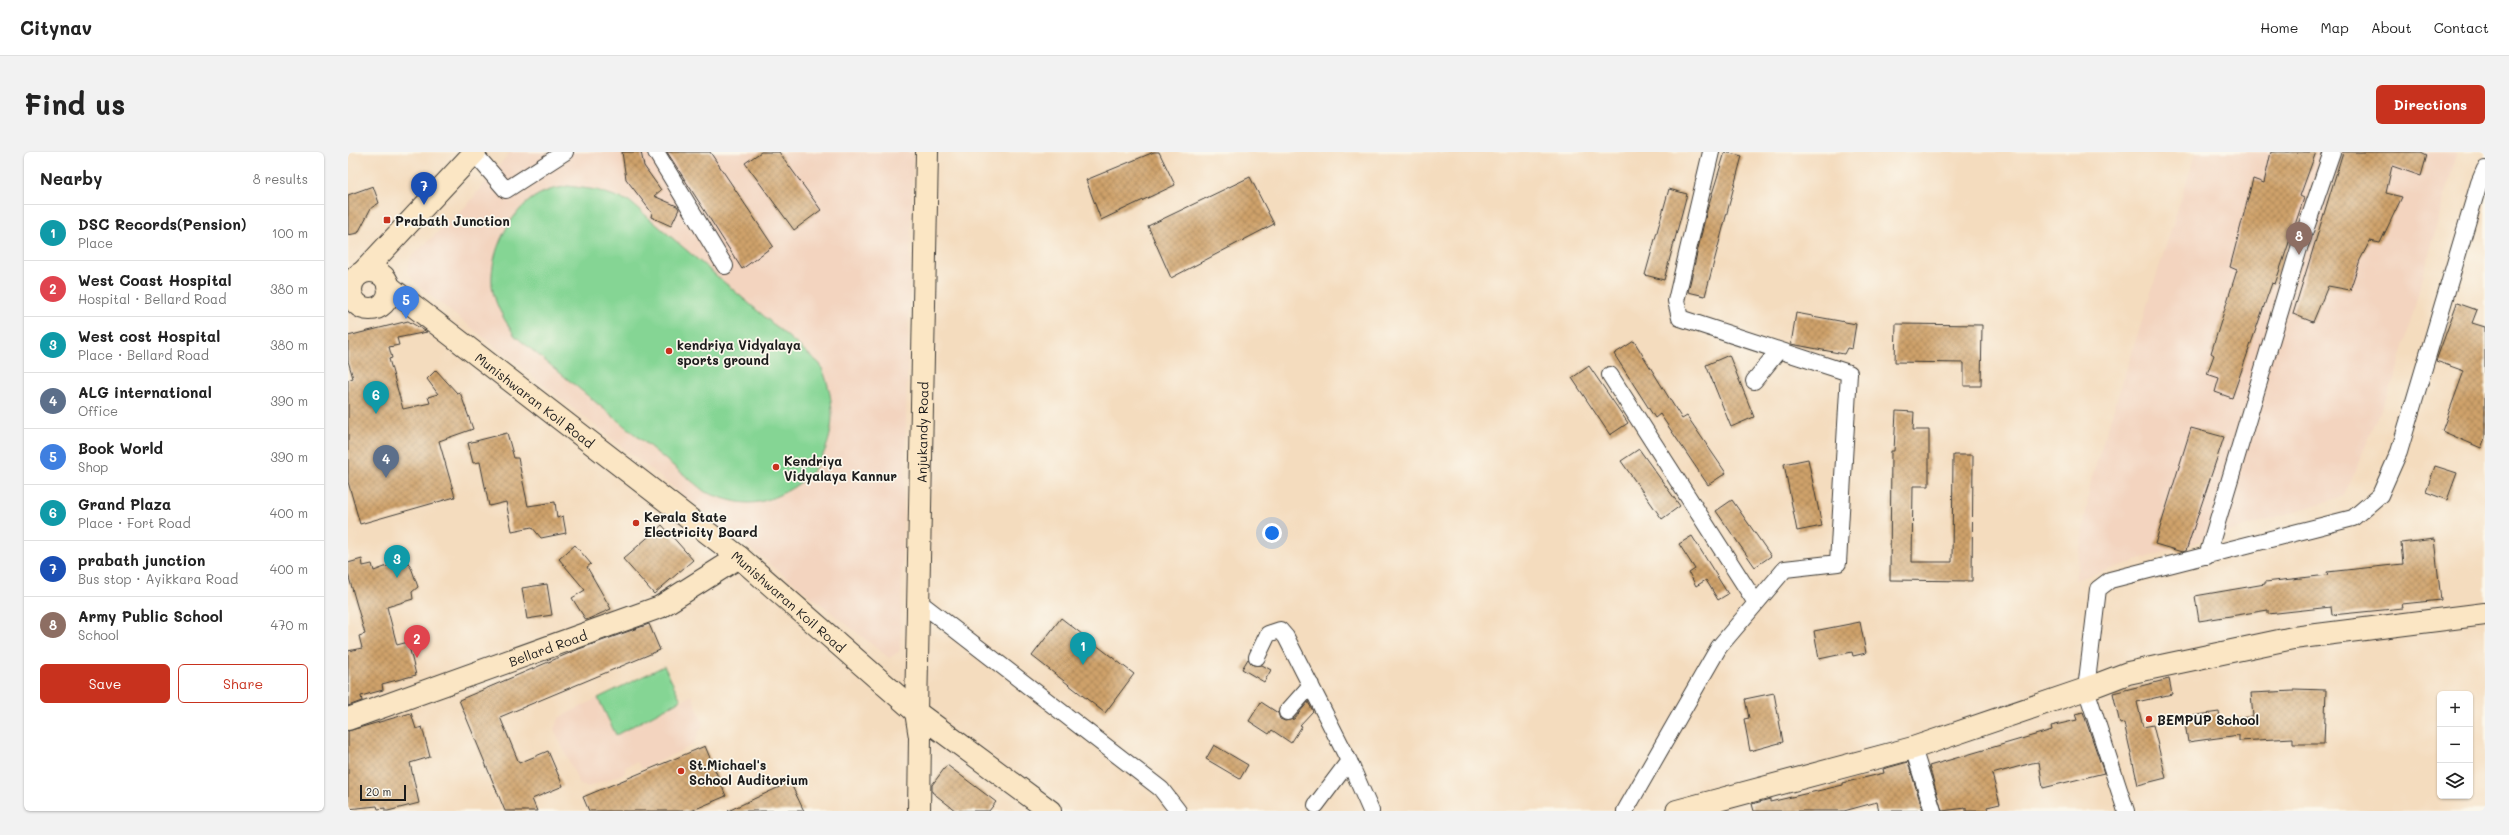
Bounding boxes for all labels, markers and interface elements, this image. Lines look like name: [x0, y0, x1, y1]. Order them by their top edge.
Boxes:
text: Citynav: [20, 15, 92, 40]
text: Home: [2260, 18, 2298, 37]
text: Map: [2320, 18, 2349, 37]
text: About: [2371, 18, 2412, 37]
text: Contact: [2434, 18, 2489, 37]
button: Directions: [2376, 85, 2485, 124]
text: Find us: [24, 86, 125, 122]
text: Nearby: [40, 167, 102, 189]
text: 8 results: [253, 170, 308, 187]
pin: 7: [411, 172, 437, 205]
place label: Prabath Junction: [395, 212, 510, 229]
text: DSC Records(Pension): [78, 214, 246, 234]
marker: Prabath Junction: [382, 215, 392, 225]
pin: 8: [2286, 222, 2312, 255]
text: 1: [50, 224, 56, 241]
text: 100 m: [272, 224, 308, 241]
text: Place: [78, 234, 113, 251]
text: West Coast Hospital: [78, 270, 232, 290]
text: 2: [49, 280, 57, 297]
text: 380 m: [270, 280, 308, 297]
pin: 5: [393, 286, 419, 319]
text: Hospital · Bellard Road: [78, 290, 226, 307]
text: West cost Hospital: [78, 326, 220, 346]
text: 3: [49, 336, 57, 353]
text: 380 m: [270, 336, 308, 353]
place label: kendriya Vidyalaya sports ground: [677, 336, 801, 368]
text: Place · Bellard Road: [78, 346, 209, 363]
marker: kendriya Vidyalaya sports ground: [664, 346, 674, 356]
street label: Munishwaran Koil Road: [472, 348, 598, 451]
pin: 6: [363, 381, 389, 414]
street label: Anjukandy Road: [912, 381, 931, 483]
text: ALG international: [78, 382, 212, 402]
text: 4: [49, 392, 57, 409]
text: 390 m: [270, 392, 308, 409]
text: Office: [78, 402, 118, 419]
text: Book World: [78, 438, 163, 458]
pin: 4: [373, 445, 399, 478]
text: 5: [49, 448, 57, 465]
text: 390 m: [270, 448, 308, 465]
place label: Kendriya Vidyalaya Kannur: [784, 452, 897, 485]
text: Shop: [78, 458, 108, 475]
marker: Kendriya Vidyalaya Kannur: [771, 462, 781, 472]
text: Grand Plaza: [78, 494, 171, 514]
text: 6: [49, 504, 57, 521]
text: 400 m: [270, 504, 308, 521]
place label: Kerala State Electricity Board: [644, 508, 758, 541]
text: Place · Fort Road: [78, 514, 191, 531]
marker: Kerala State Electricity Board: [631, 518, 641, 528]
your location: [1262, 523, 1282, 543]
pin: 3: [384, 545, 410, 578]
street label: Munishwaran Koil Road: [729, 546, 850, 655]
text: prabath junction: [78, 550, 205, 570]
text: 7: [49, 560, 57, 577]
text: 400 m: [270, 560, 308, 577]
text: Bus stop · Ayikkara Road: [78, 570, 238, 587]
text: Army Public School: [78, 606, 223, 626]
text: 8: [49, 616, 57, 633]
text: 470 m: [271, 616, 308, 633]
pin: 2: [404, 625, 430, 658]
street label: Bellard Road: [506, 625, 589, 669]
text: School: [78, 626, 119, 643]
pin: 1: [1070, 632, 1096, 665]
button: Save: [40, 664, 170, 703]
button: Share: [178, 664, 308, 703]
map controls: [2437, 691, 2473, 799]
button: +: [2437, 691, 2473, 727]
place label: BEMPUP School: [2157, 711, 2259, 728]
marker: BEMPUP School: [2144, 714, 2154, 724]
button: −: [2437, 727, 2473, 763]
place label: St.Michael's School Auditorium: [689, 756, 808, 788]
button: layers: [2437, 763, 2473, 799]
marker: St.Michael's School Auditorium: [676, 766, 686, 776]
scale bar: [360, 783, 406, 802]
text: 20 m: [366, 784, 391, 799]

